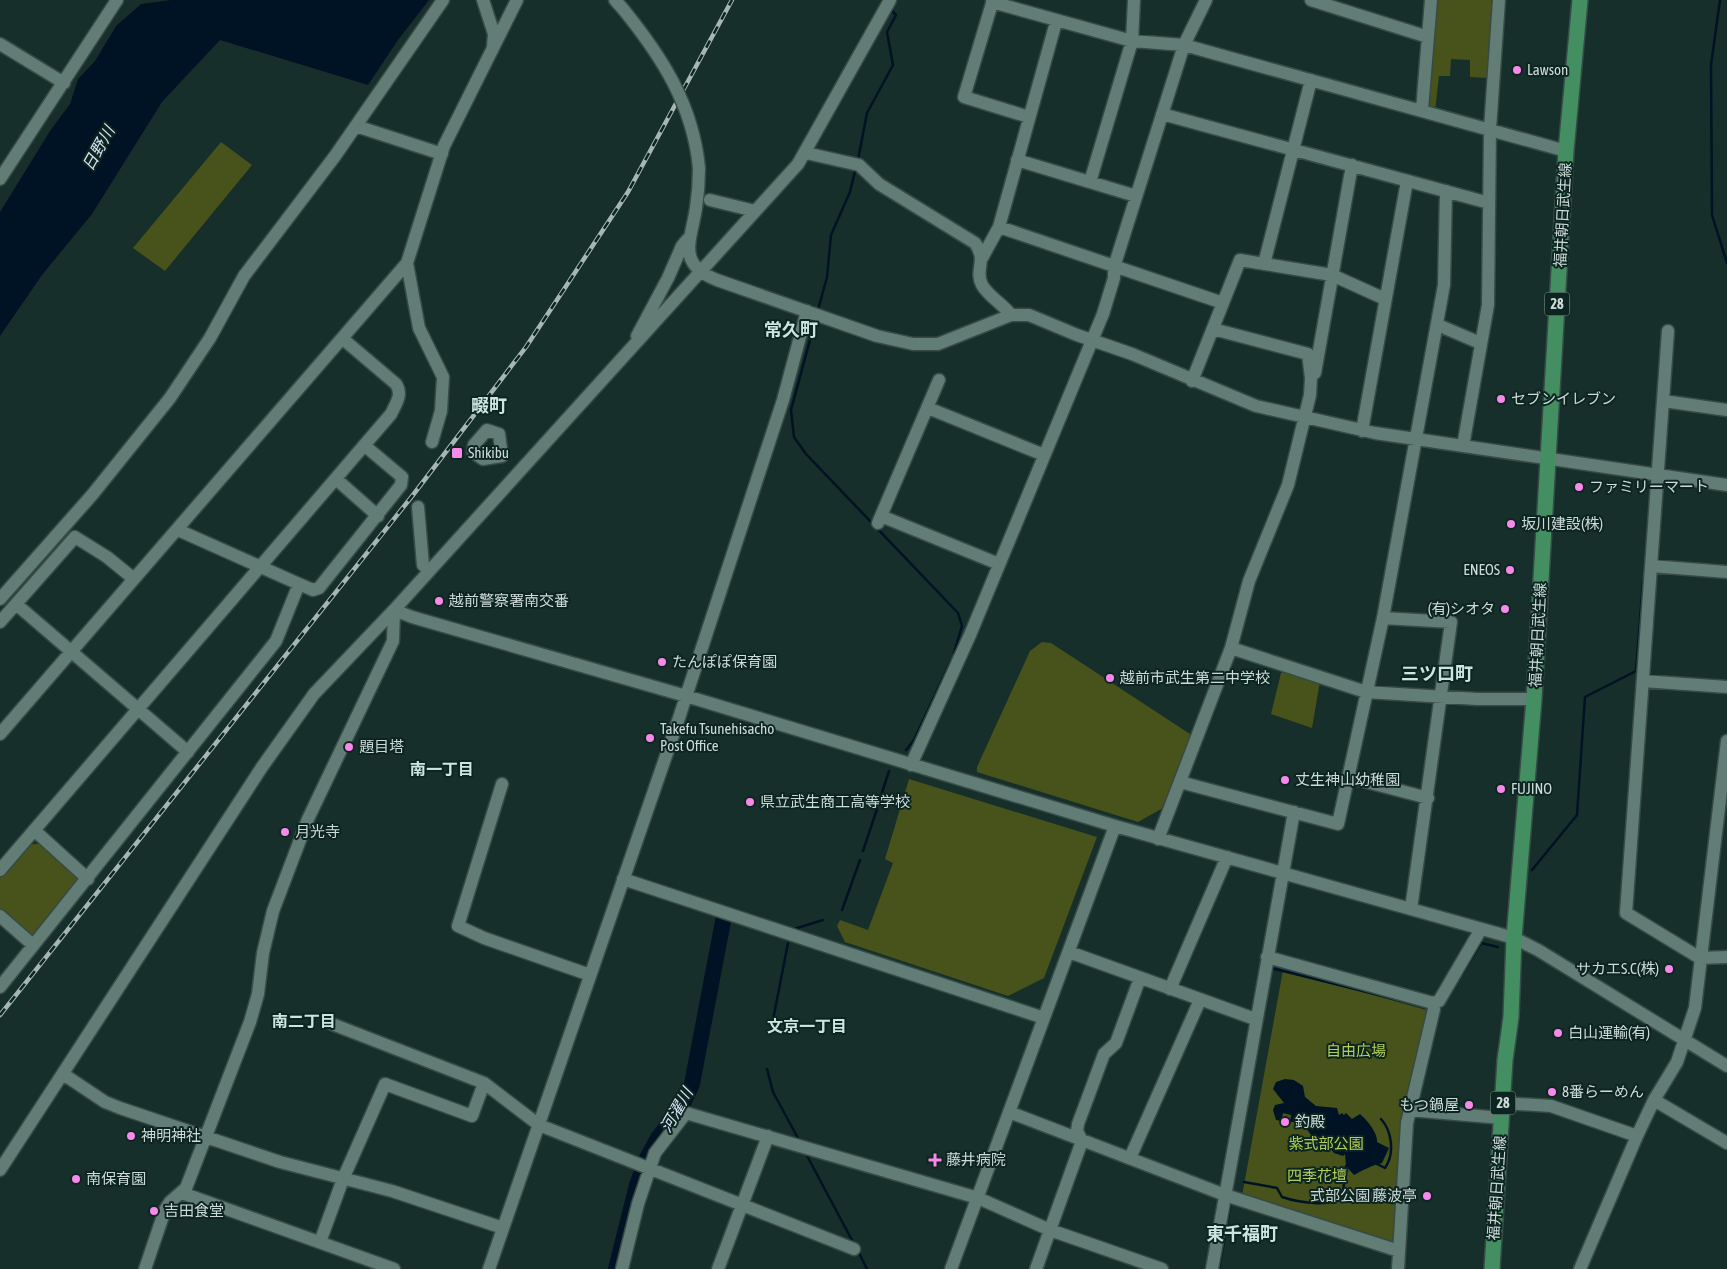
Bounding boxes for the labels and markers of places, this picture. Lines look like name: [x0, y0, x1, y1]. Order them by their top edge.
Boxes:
place label: Lawson: [1527, 61, 1568, 78]
marker: Lawson: [1511, 64, 1523, 76]
place label: セブンイレブン: [1511, 390, 1616, 407]
marker: セブンイレブン: [1495, 393, 1507, 405]
place label: Shikibu: [468, 444, 509, 461]
marker: Shikibu: [450, 446, 464, 460]
place label: ファミリーマート: [1589, 478, 1709, 495]
marker: ファミリーマート: [1573, 481, 1585, 493]
place label: 坂川建設(株): [1521, 515, 1603, 532]
marker: 坂川建設(株): [1505, 518, 1517, 530]
place label: ENEOS: [1463, 561, 1500, 578]
marker: ENEOS: [1504, 564, 1516, 576]
place label: 越前警察署南交番: [448, 592, 569, 609]
marker: 越前警察署南交番: [433, 595, 445, 607]
place label: (有)シオタ: [1428, 600, 1495, 617]
marker: (有)シオタ: [1499, 603, 1511, 615]
place label: たんぽぽ保育園: [672, 653, 777, 670]
marker: たんぽぽ保育園: [656, 656, 668, 668]
place label: 越前市武生第二中学校: [1119, 669, 1270, 686]
marker: 越前市武生第二中学校: [1104, 672, 1116, 684]
place label: Takefu Tsunehisacho Post Office: [660, 720, 774, 754]
marker: Takefu Tsunehisacho Post Office: [644, 732, 656, 744]
place label: 題目塔: [359, 738, 404, 755]
marker: 題目塔: [343, 741, 355, 753]
place label: 丈生神山幼稚園: [1295, 771, 1400, 788]
marker: 丈生神山幼稚園: [1279, 774, 1291, 786]
place label: FUJINO: [1511, 780, 1552, 797]
marker: FUJINO: [1495, 783, 1507, 795]
place label: 県立武生商工高等学校: [760, 793, 910, 810]
marker: 県立武生商工高等学校: [744, 796, 756, 808]
place label: 月光寺: [295, 823, 340, 840]
marker: 月光寺: [279, 826, 291, 838]
place label: サカエS.C(株): [1576, 960, 1659, 977]
marker: サカエS.C(株): [1663, 963, 1675, 975]
place label: 白山運輸(有): [1568, 1024, 1650, 1041]
marker: 白山運輸(有): [1552, 1027, 1564, 1039]
place label: 8番らーめん: [1562, 1083, 1644, 1100]
marker: 8番らーめん: [1546, 1086, 1558, 1098]
place label: もつ鍋屋: [1400, 1096, 1459, 1113]
marker: もつ鍋屋: [1463, 1099, 1475, 1111]
place label: 釣殿: [1295, 1113, 1325, 1130]
marker: 釣殿: [1279, 1116, 1291, 1128]
place label: 神明神社: [141, 1127, 201, 1144]
marker: 神明神社: [125, 1130, 137, 1142]
place label: 藤井病院: [946, 1151, 1006, 1168]
marker: 藤井病院: [928, 1153, 942, 1167]
place label: 南保育園: [86, 1170, 146, 1187]
marker: 南保育園: [70, 1173, 82, 1185]
place label: 式部公園 藤波亭: [1310, 1187, 1417, 1204]
marker: 式部公園 藤波亭: [1421, 1190, 1433, 1202]
place label: 吉田食堂: [164, 1202, 224, 1219]
marker: 吉田食堂: [148, 1205, 160, 1217]

